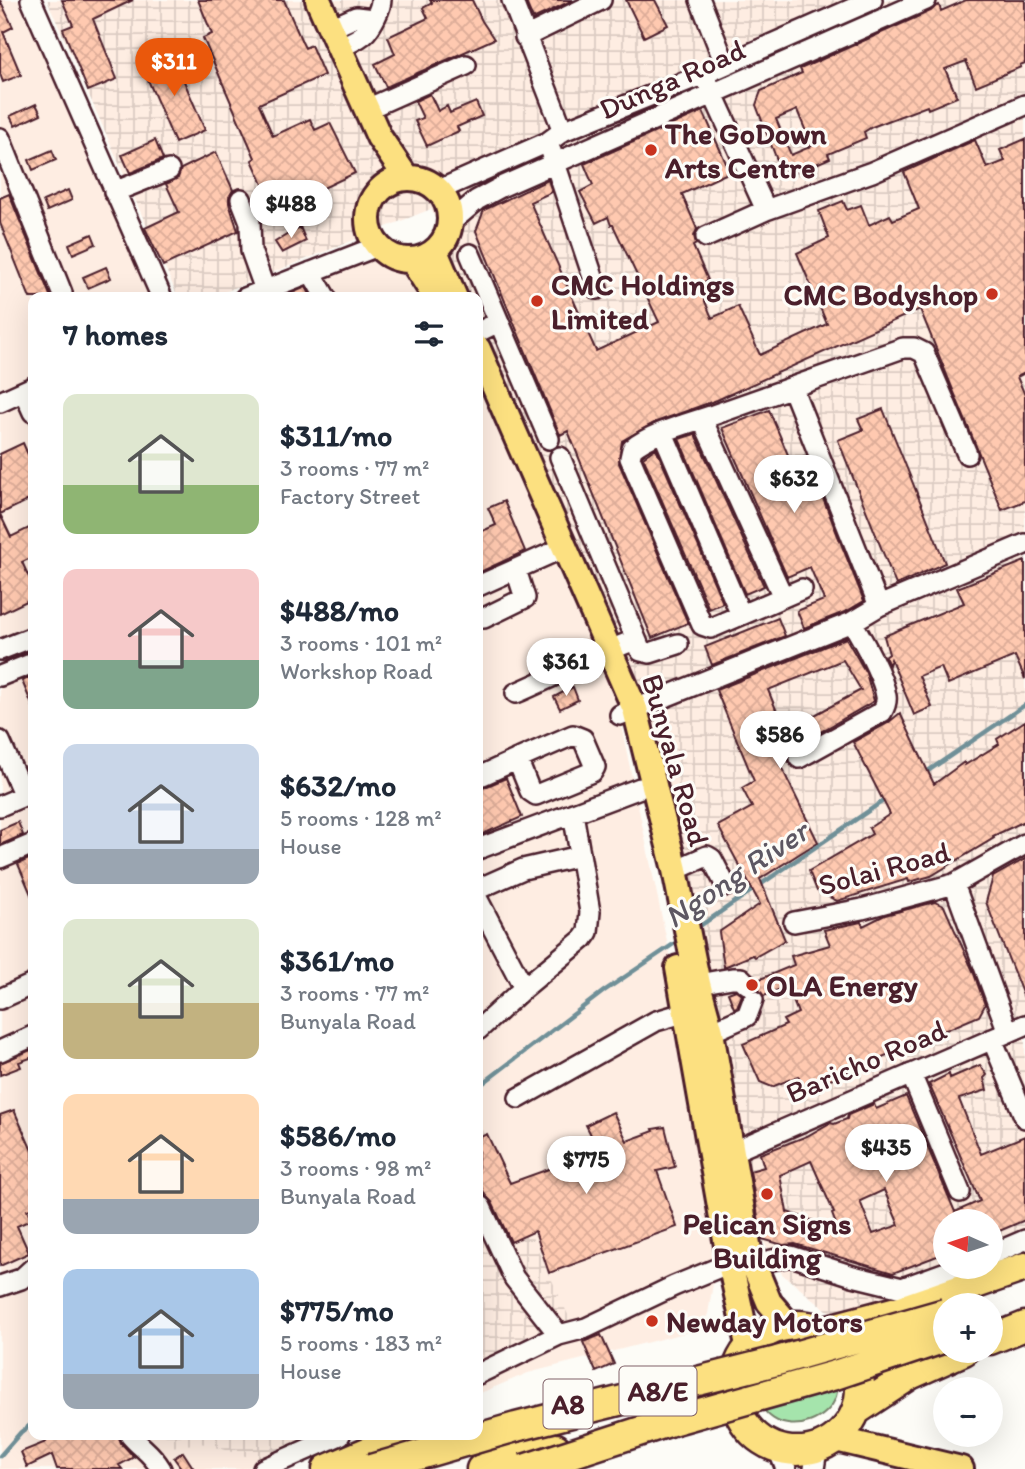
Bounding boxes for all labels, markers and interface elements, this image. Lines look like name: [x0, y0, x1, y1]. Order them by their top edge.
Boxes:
street label: Dunga Road: [593, 30, 751, 128]
pin: $311: [133, 38, 215, 98]
text: $311: [151, 47, 197, 75]
place label: The GoDown Arts Centre: [664, 115, 827, 186]
marker: The GoDown Arts Centre: [643, 142, 659, 158]
pin: $488: [250, 180, 332, 240]
text: $488: [266, 189, 316, 217]
place label: CMC Holdings Limited: [551, 266, 735, 337]
place label: CMC Bodyshop: [783, 276, 978, 313]
marker: CMC Bodyshop: [984, 286, 1000, 302]
marker: CMC Holdings Limited: [529, 293, 545, 309]
icon: filters: [410, 315, 448, 353]
text: 7 homes: [63, 316, 168, 353]
text: $311/mo: [280, 417, 392, 454]
icon: home: [119, 422, 203, 506]
text: 3 rooms · 77 m²: [280, 454, 430, 482]
pin: $632: [753, 456, 835, 515]
text: $632: [770, 464, 818, 492]
text: Factory Street: [280, 482, 420, 510]
text: $488/mo: [280, 592, 399, 629]
icon: home: [119, 597, 203, 681]
text: 3 rooms · 101 m²: [280, 629, 442, 657]
pin: $361: [525, 638, 607, 698]
text: $361: [542, 647, 590, 675]
text: Workshop Road: [280, 657, 433, 685]
street label: Bunyala Road: [634, 670, 718, 851]
pin: $586: [739, 712, 821, 771]
text: $586: [756, 720, 804, 748]
text: $632/mo: [280, 767, 396, 804]
icon: home: [119, 772, 203, 856]
text: 5 rooms · 128 m²: [280, 804, 442, 832]
water label: Ngong River: [657, 810, 818, 936]
text: House: [280, 832, 342, 860]
street label: Solai Road: [814, 833, 954, 903]
text: $361/mo: [280, 942, 394, 979]
icon: home: [119, 947, 203, 1031]
place label: OLA Energy: [766, 967, 918, 1004]
marker: OLA Energy: [744, 977, 760, 993]
text: 3 rooms · 77 m²: [280, 979, 430, 1007]
text: Bunyala Road: [280, 1007, 416, 1035]
street label: Baricho Road: [780, 1010, 952, 1111]
text: $586/mo: [280, 1117, 396, 1154]
icon: home: [119, 1122, 203, 1206]
pin: $435: [845, 1124, 927, 1184]
text: $435: [861, 1133, 911, 1161]
pin: $775: [545, 1136, 627, 1196]
text: $775: [563, 1145, 609, 1173]
text: 3 rooms · 98 m²: [280, 1154, 431, 1182]
text: Bunyala Road: [280, 1182, 416, 1210]
marker: Pelican Signs Building: [759, 1186, 775, 1202]
place label: Pelican Signs Building: [682, 1205, 852, 1276]
north arrow: [933, 1209, 1003, 1279]
map controls: [933, 1209, 1003, 1447]
text: $775/mo: [280, 1292, 394, 1329]
button: +: [933, 1293, 1003, 1363]
icon: home: [119, 1297, 203, 1381]
place label: Newday Motors: [666, 1303, 863, 1340]
marker: Newday Motors: [644, 1313, 660, 1329]
text: 5 rooms · 183 m²: [280, 1329, 442, 1357]
text: House: [280, 1357, 342, 1385]
road number: A8/E: [620, 1366, 696, 1416]
button: −: [933, 1377, 1003, 1447]
road number: A8: [544, 1380, 592, 1428]

